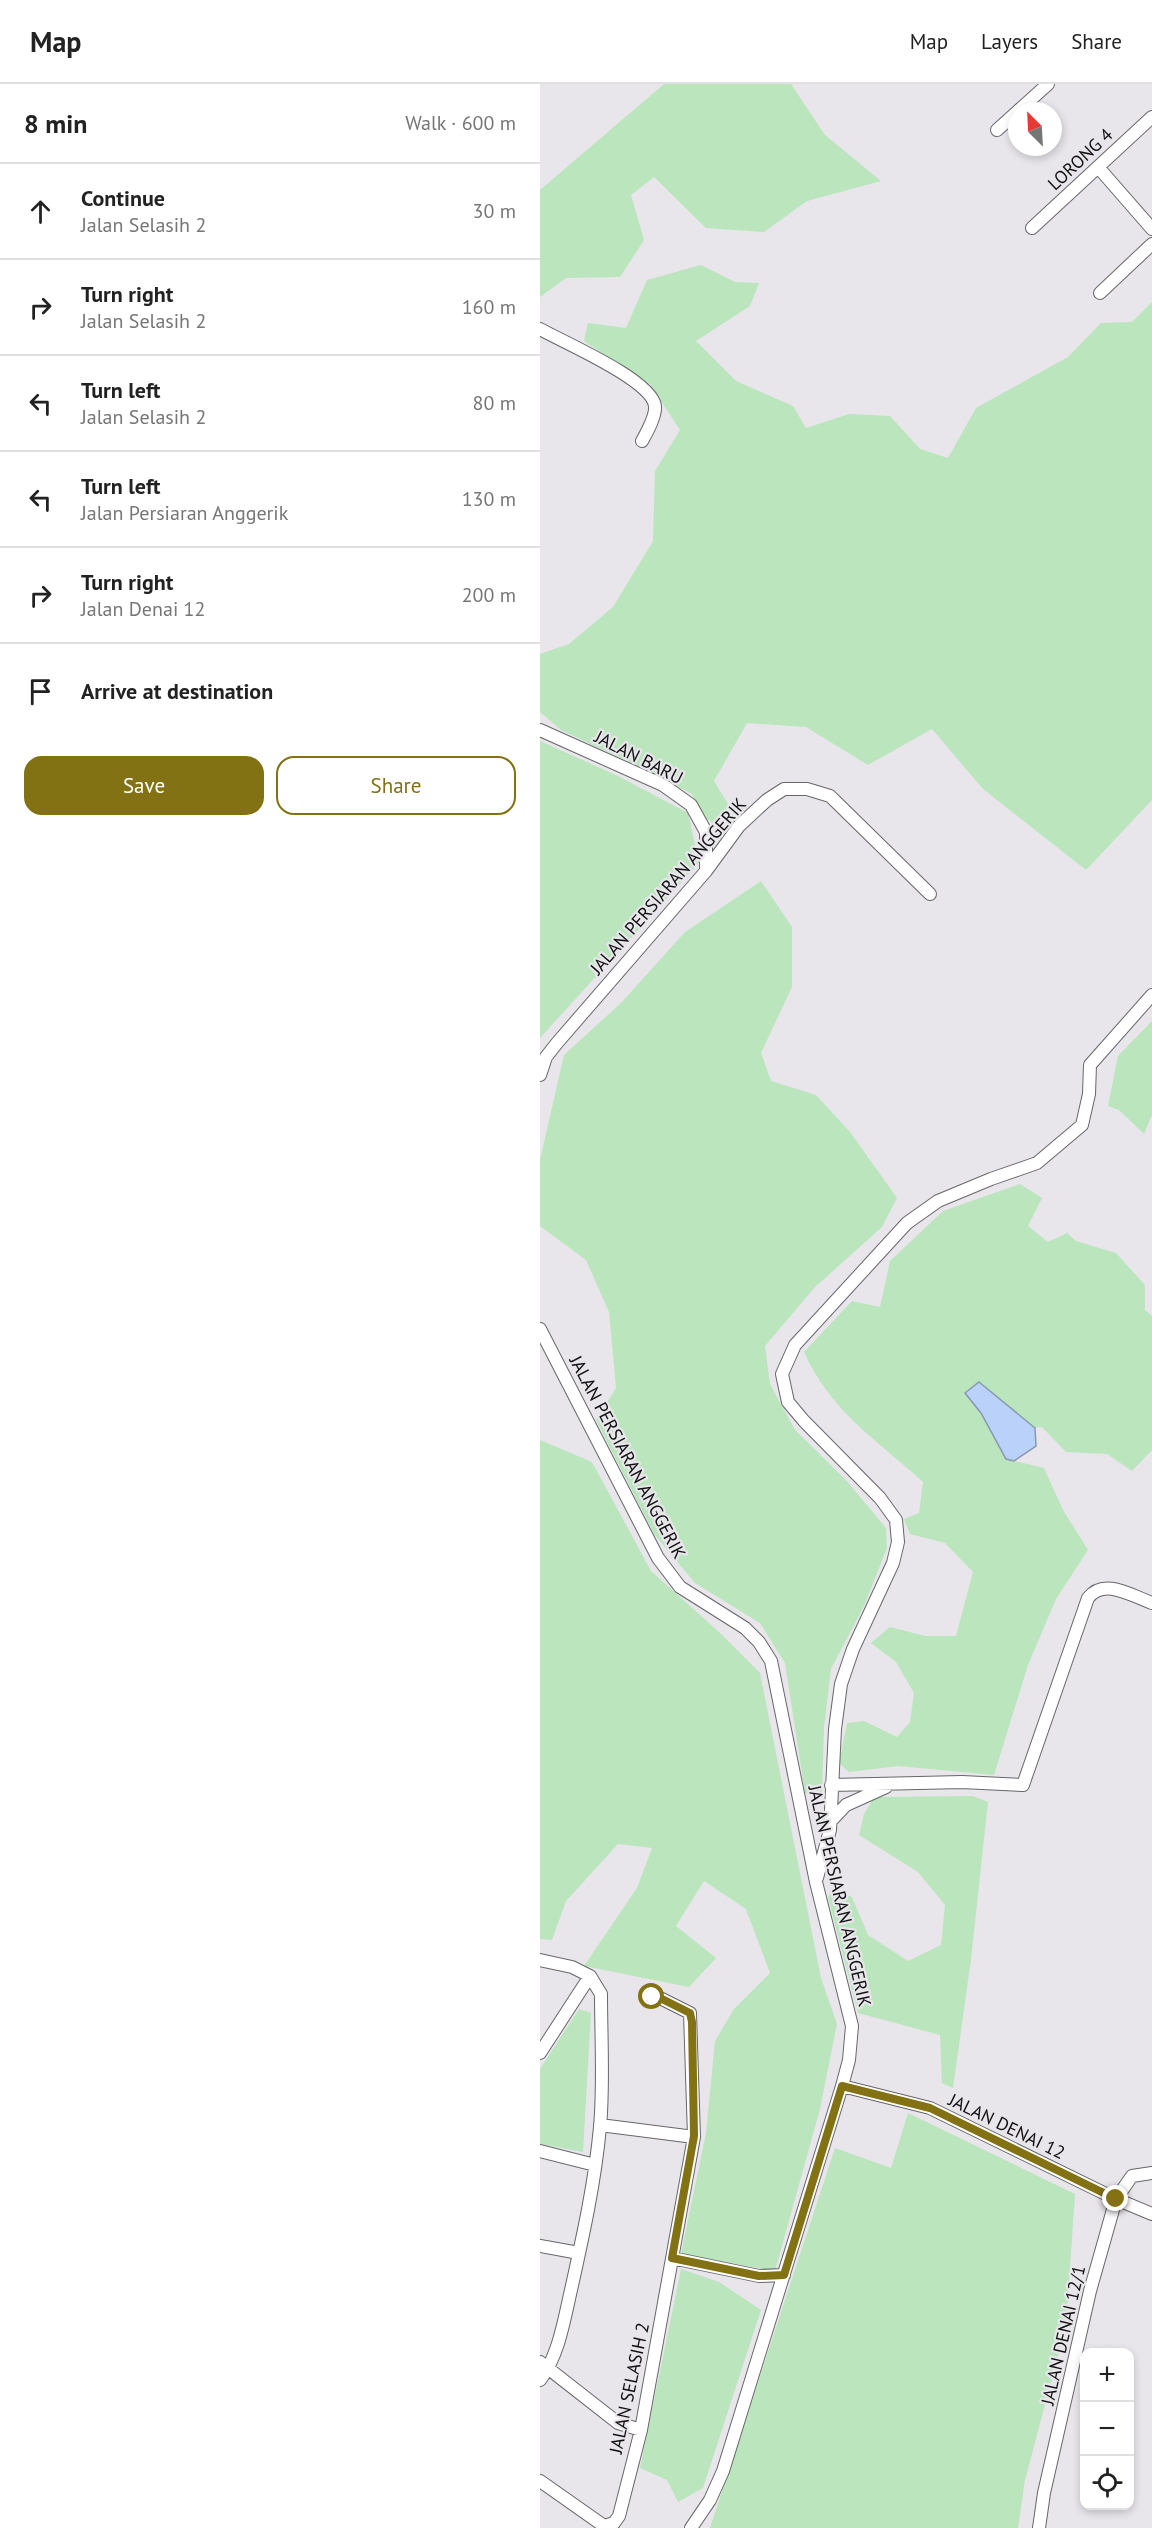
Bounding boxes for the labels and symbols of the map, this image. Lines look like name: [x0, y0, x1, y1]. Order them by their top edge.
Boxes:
north arrow: [1008, 102, 1062, 156]
street label: LORONG 4: [1043, 123, 1117, 195]
street label: JALAN BARU: [590, 724, 687, 789]
street label: JALAN PERSIARAN ANGGERIK: [584, 793, 751, 980]
street label: JALAN PERSIARAN ANGGERIK: [564, 1351, 691, 1563]
street label: JALAN PERSIARAN ANGGERIK: [803, 1782, 877, 2009]
route start: [638, 1983, 664, 2009]
street label: JALAN DENAI 12: [944, 2088, 1069, 2164]
route end: [1102, 2185, 1128, 2211]
street label: JALAN DENAI 12/1: [1036, 2263, 1090, 2408]
street label: JALAN SELASIH 2: [604, 2320, 654, 2457]

